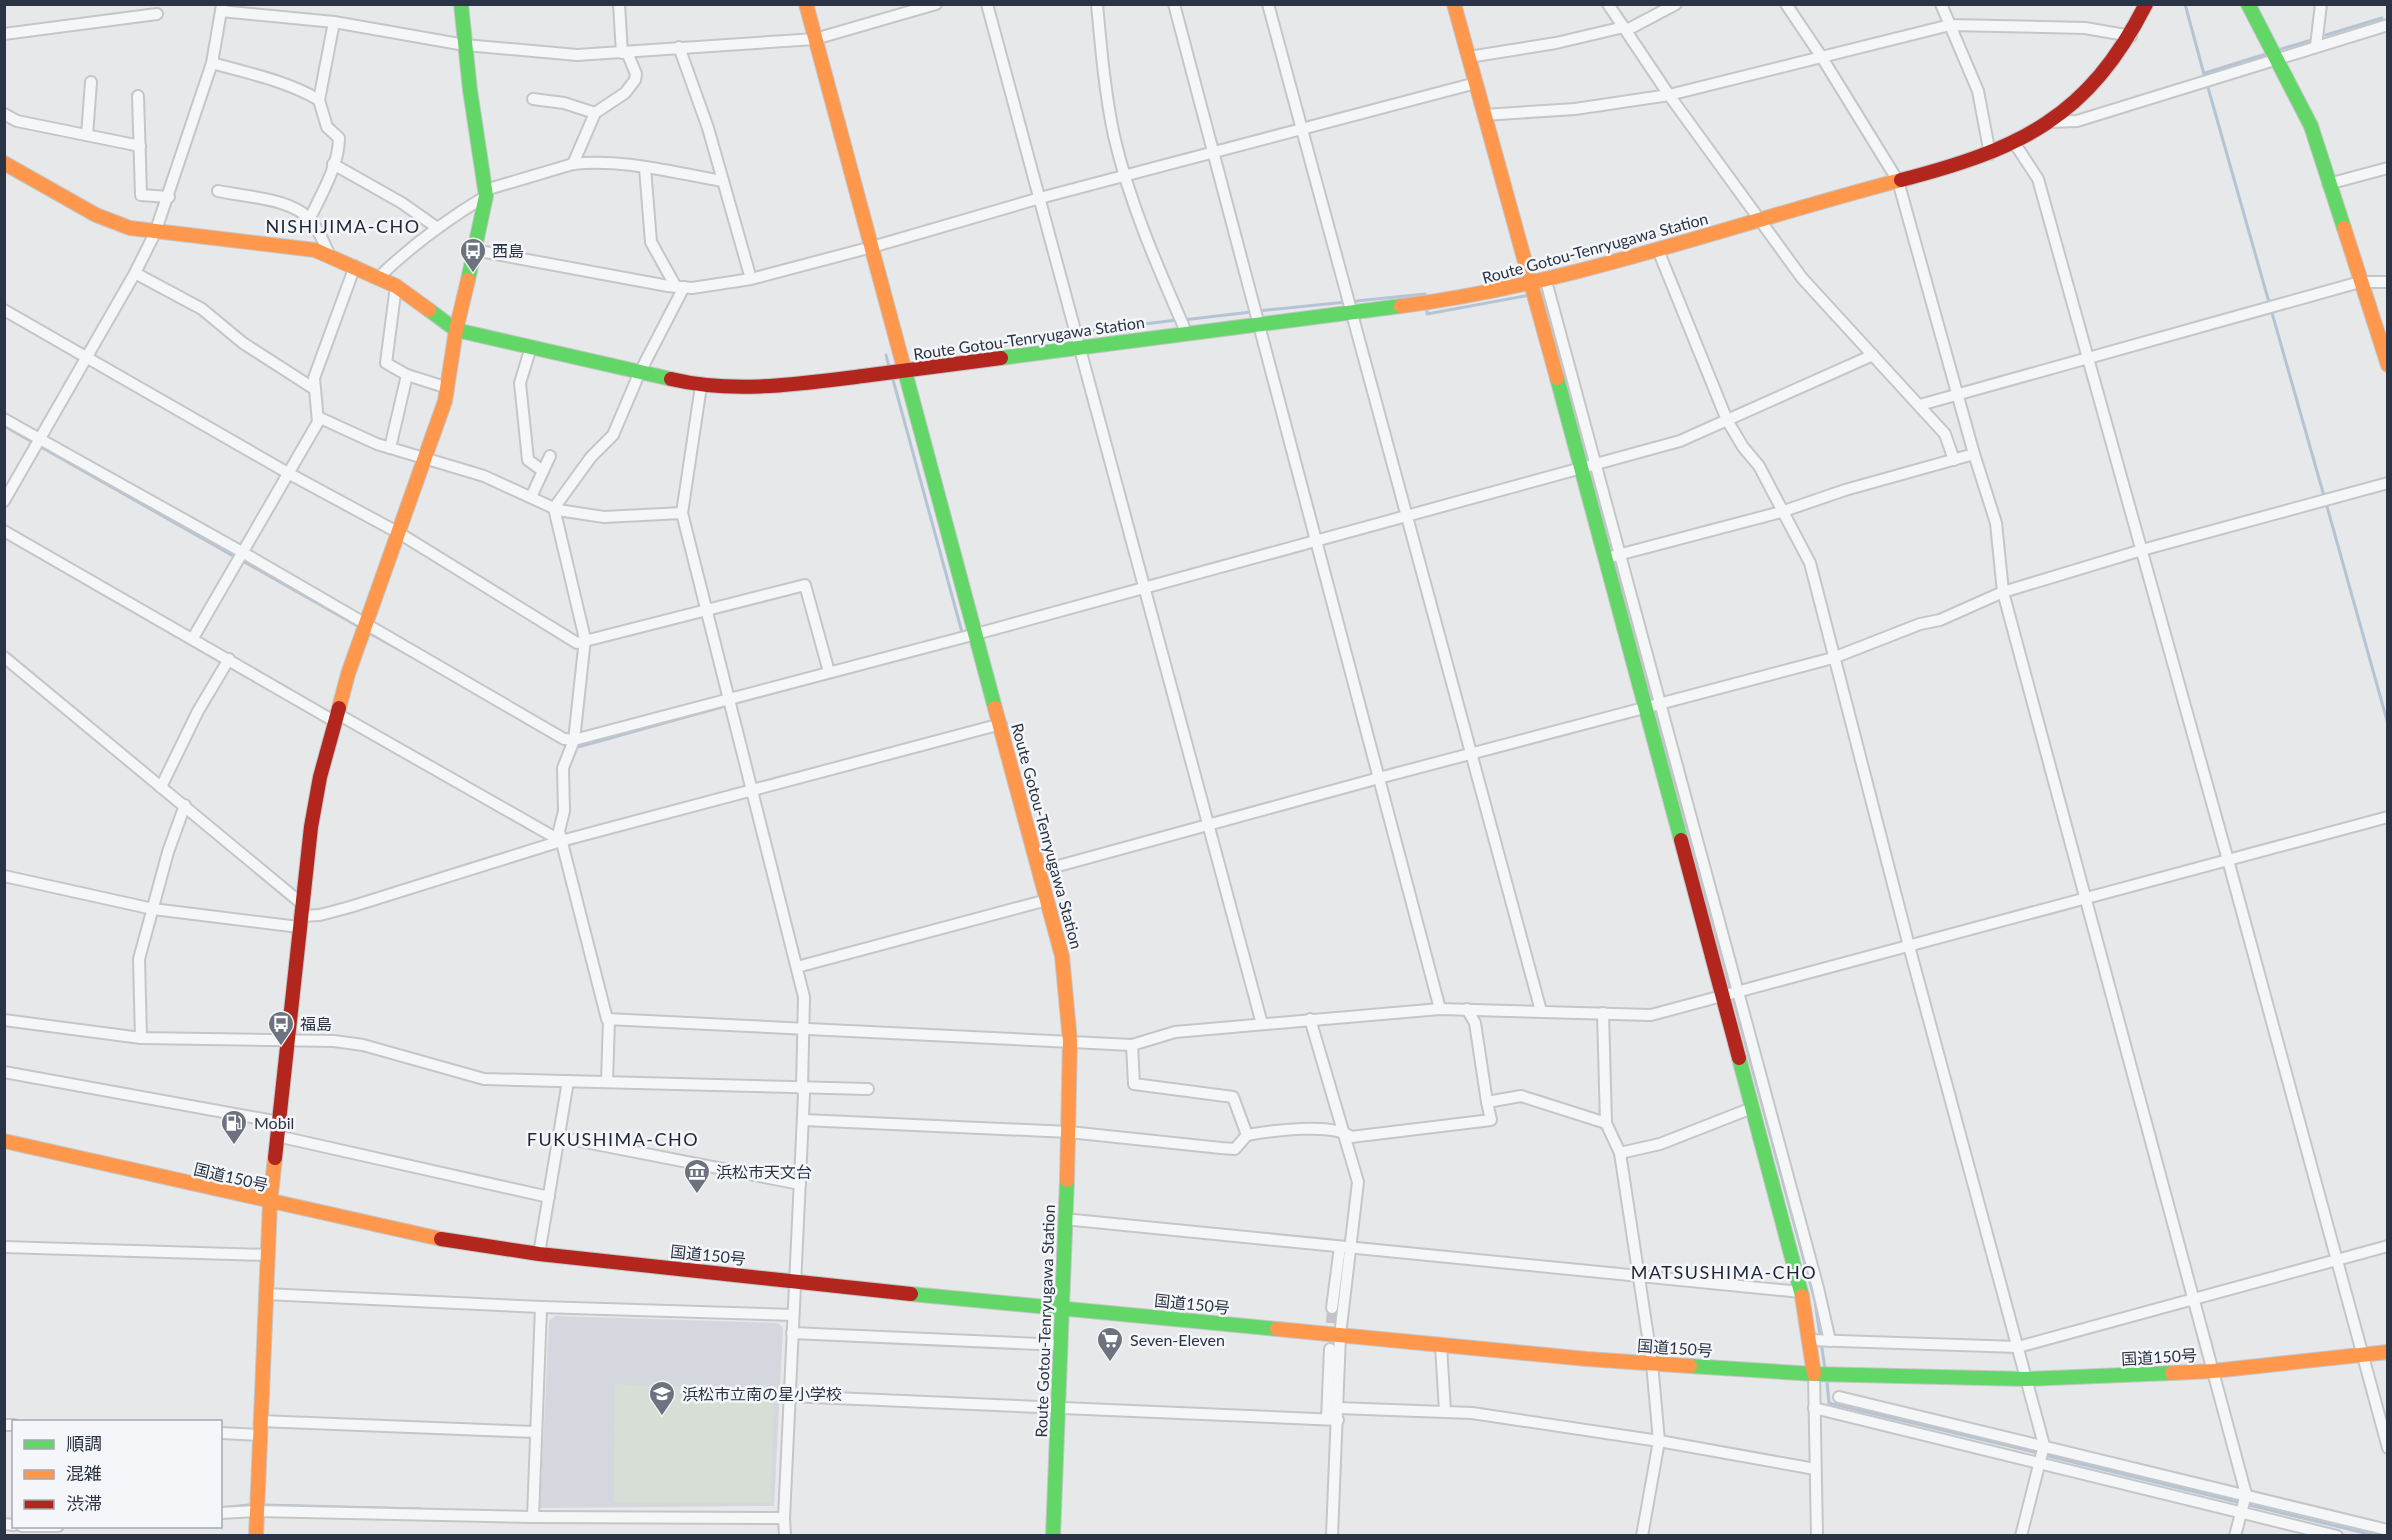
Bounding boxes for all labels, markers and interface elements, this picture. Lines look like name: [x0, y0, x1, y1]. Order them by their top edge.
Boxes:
street label: Route Gotou-Tenryugawa Station: [1480, 208, 1710, 287]
district label: NISHIJIMA-CHO: [265, 215, 421, 237]
bus stop icon: 西島: [458, 236, 488, 274]
place label: 西島: [492, 241, 524, 260]
street label: Route Gotou-Tenryugawa Station: [912, 312, 1146, 363]
street label: Route Gotou-Tenryugawa Station: [1008, 721, 1087, 951]
bus stop icon: 福島: [266, 1009, 296, 1047]
place label: 福島: [300, 1014, 332, 1033]
fuel station icon: Mobil: [219, 1108, 249, 1146]
place label: Mobil: [254, 1113, 294, 1132]
district label: FUKUSHIMA-CHO: [527, 1128, 699, 1150]
museum icon: 浜松市天文台: [682, 1157, 712, 1195]
street label: 国道150号: [192, 1159, 270, 1194]
place label: 浜松市天文台: [716, 1162, 812, 1181]
street label: Route Gotou-Tenryugawa Station: [1031, 1204, 1058, 1438]
street label: 国道150号: [669, 1241, 747, 1268]
district label: MATSUSHIMA-CHO: [1631, 1261, 1817, 1283]
street label: 国道150号: [1153, 1290, 1231, 1317]
supermarket icon: Seven-Eleven: [1095, 1325, 1125, 1363]
place label: Seven-Eleven: [1130, 1330, 1225, 1349]
street label: 国道150号: [1637, 1335, 1714, 1360]
street label: 国道150号: [2121, 1345, 2197, 1368]
school or university icon: 浜松市立南の星小学校: [647, 1379, 677, 1417]
place label: 浜松市立南の星小学校: [682, 1384, 842, 1403]
legend: [12, 1420, 222, 1528]
text: 順調: [66, 1432, 102, 1454]
text: 混雑: [66, 1462, 102, 1484]
text: 渋滞: [66, 1492, 102, 1514]

